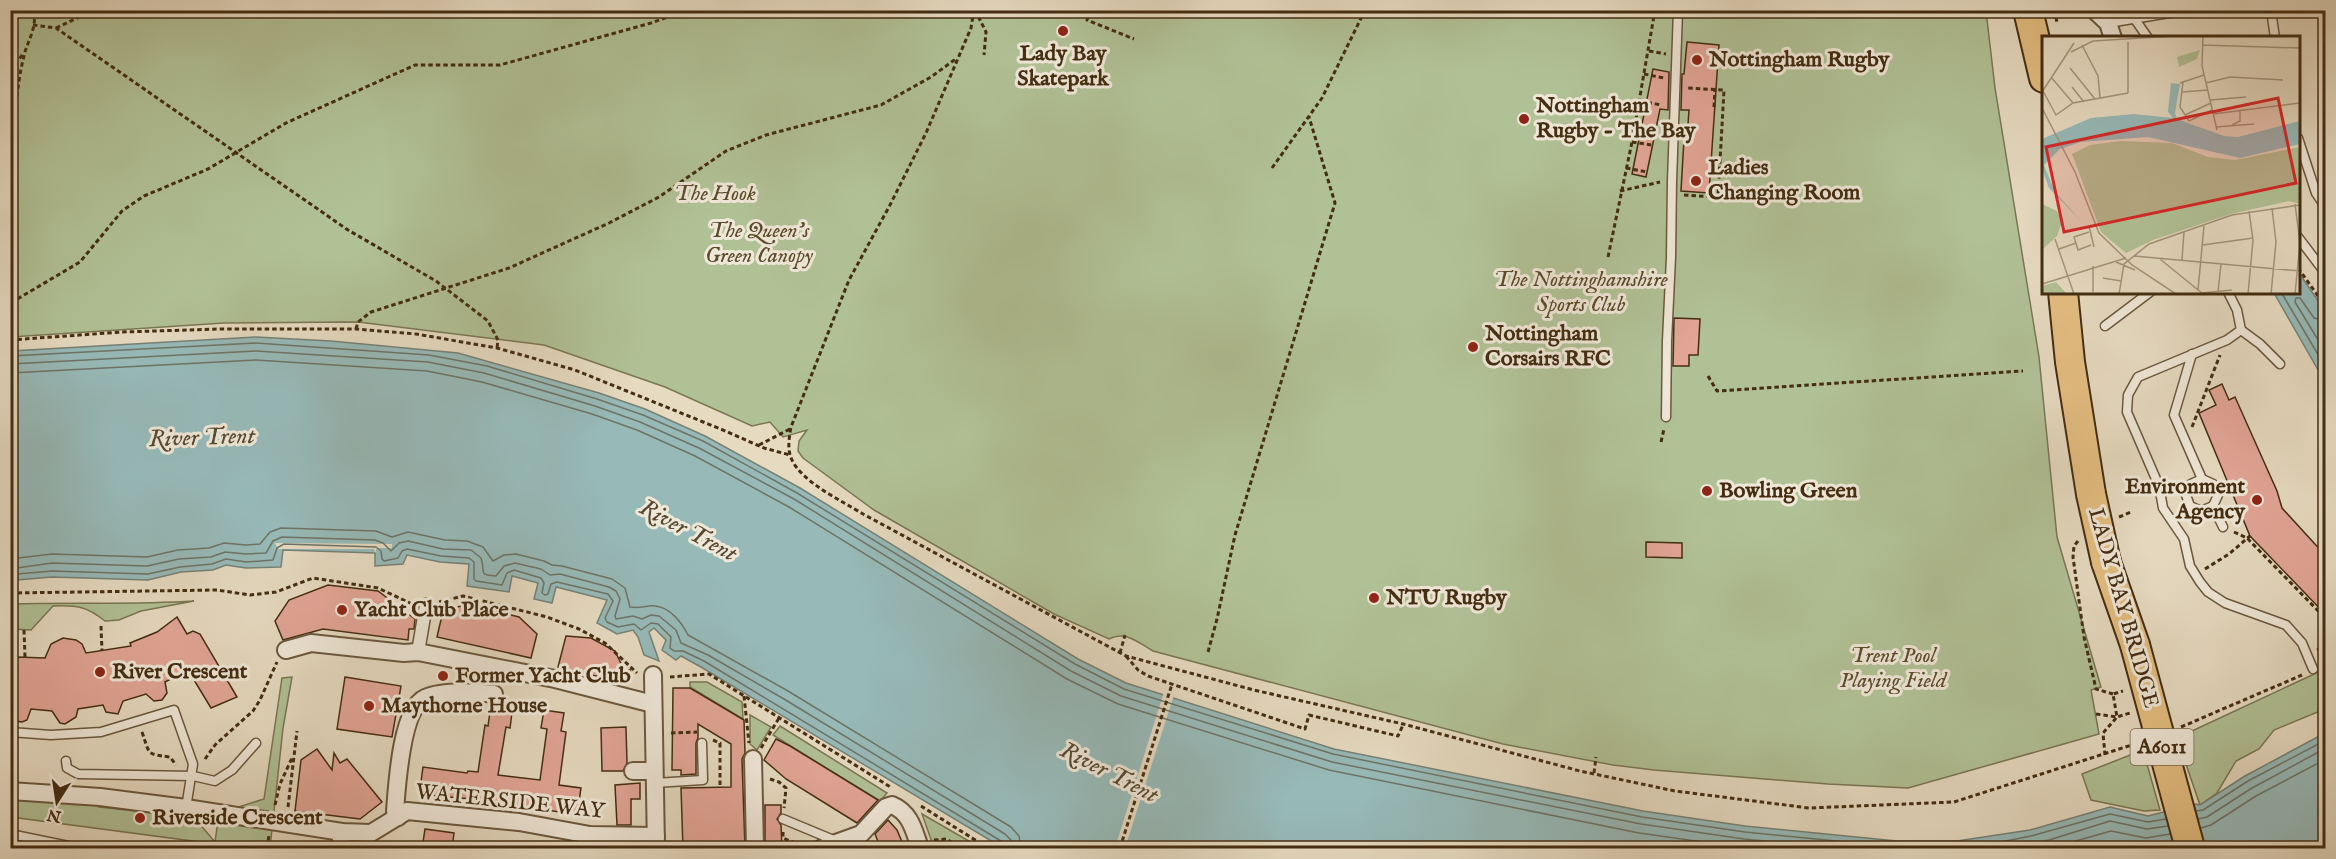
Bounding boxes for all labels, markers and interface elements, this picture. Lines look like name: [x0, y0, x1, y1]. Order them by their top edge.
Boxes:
marker: Lady Bay Skatepark: [1056, 24, 1070, 38]
inset map: [2042, 36, 2300, 294]
place label: Lady Bay Skatepark: [1017, 40, 1110, 93]
place label: Nottingham Rugby: [1708, 46, 1890, 74]
marker: Nottingham Rugby: [1690, 53, 1704, 67]
place label: Nottingham Rugby - The Bay: [1535, 92, 1697, 145]
marker: Nottingham Rugby - The Bay: [1517, 112, 1531, 126]
place label: Ladies Changing Room: [1708, 154, 1860, 207]
marker: Ladies Changing Room: [1689, 174, 1703, 188]
park label: The Hook: [674, 180, 756, 208]
park label: The Queen's Green Canopy: [705, 217, 814, 270]
park label: The Nottinghamshire Sports Club: [1494, 266, 1669, 319]
place label: Nottingham Corsairs RFC: [1484, 320, 1611, 373]
marker: Nottingham Corsairs RFC: [1466, 340, 1480, 354]
water label: River Trent: [148, 421, 257, 455]
place label: Environment Agency: [2125, 473, 2246, 526]
place label: Bowling Green: [1719, 477, 1858, 505]
marker: Bowling Green: [1700, 484, 1714, 498]
water label: River Trent: [634, 492, 743, 570]
marker: Environment Agency: [2250, 493, 2264, 507]
street label: LADY BAY BRIDGE: [2081, 505, 2165, 711]
place label: NTU Rugby: [1385, 584, 1508, 612]
marker: NTU Rugby: [1367, 591, 1381, 605]
place label: Yacht Club Place: [354, 596, 509, 624]
marker: Yacht Club Place: [335, 603, 349, 617]
park label: Trent Pool Playing Field: [1840, 642, 1948, 695]
place label: River Crescent: [112, 658, 248, 686]
place label: Former Yacht Club: [455, 662, 631, 690]
marker: River Crescent: [93, 665, 107, 679]
marker: Former Yacht Club: [436, 669, 450, 683]
place label: Maythorne House: [381, 692, 547, 720]
marker: Maythorne House: [362, 699, 376, 713]
road number: A6011: [2130, 729, 2194, 765]
water label: River Trent: [1055, 735, 1165, 812]
north arrow: [27, 772, 87, 832]
street label: WATERSIDE WAY: [414, 778, 607, 826]
text: N: [45, 803, 64, 826]
place label: Riverside Crescent: [152, 804, 323, 832]
marker: Riverside Crescent: [133, 811, 147, 825]

